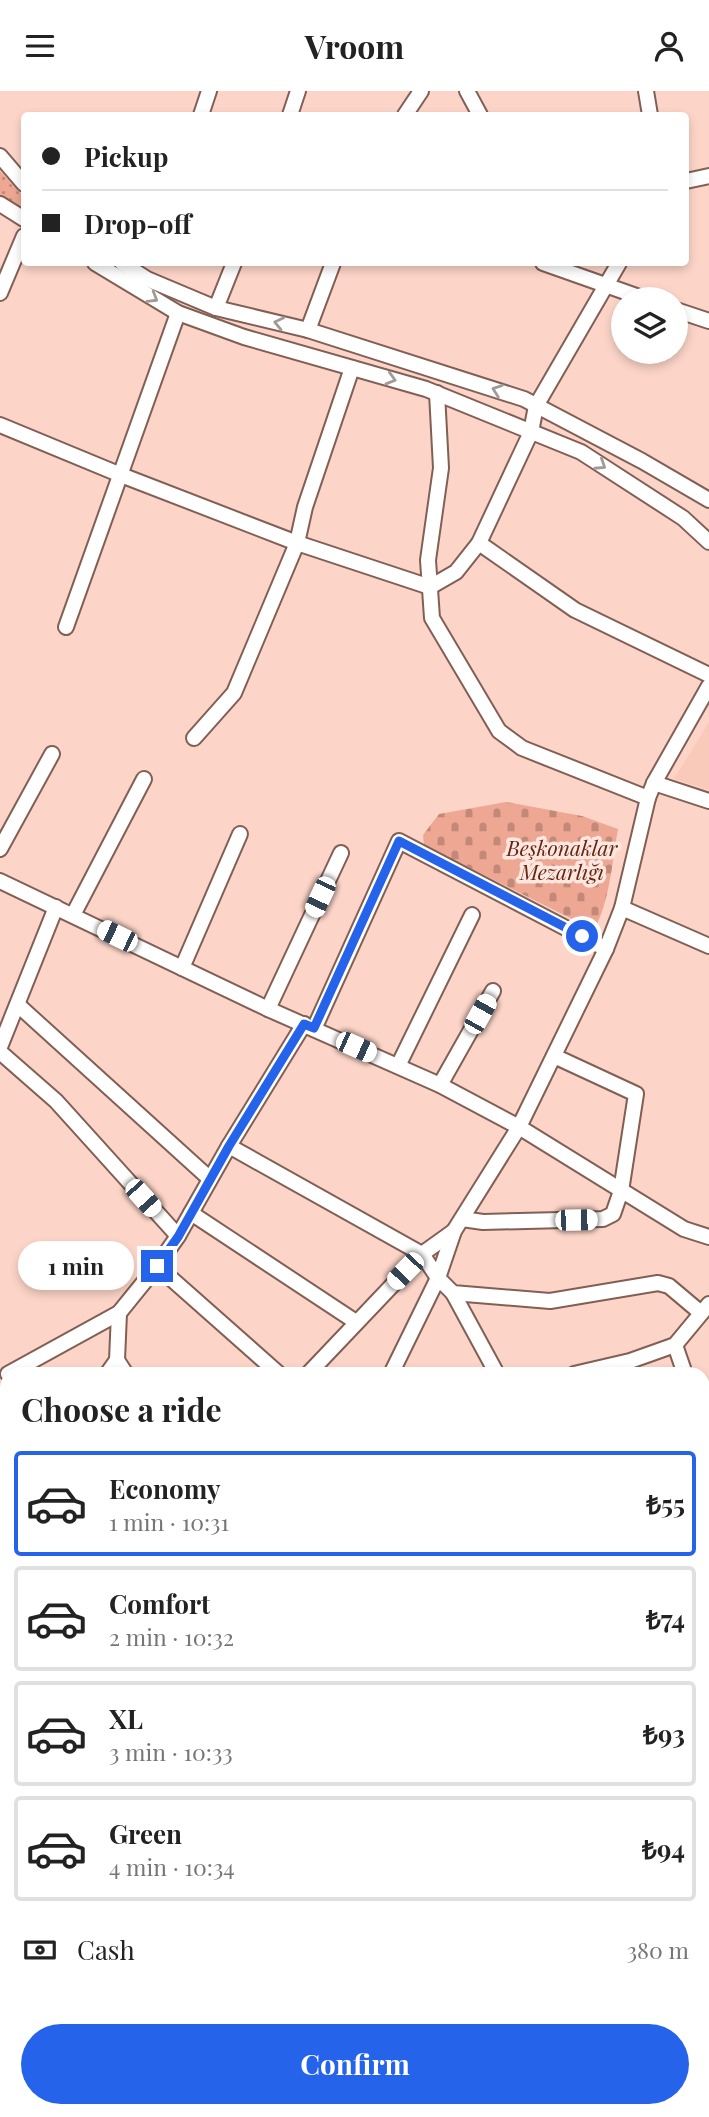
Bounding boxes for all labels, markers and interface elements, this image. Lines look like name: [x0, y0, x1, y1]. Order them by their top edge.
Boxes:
text: Vroom: [305, 24, 404, 67]
icon: menu: [21, 27, 59, 65]
icon: person: [650, 27, 688, 65]
text: Pickup: [84, 139, 168, 174]
text: Drop-off: [84, 206, 191, 241]
map controls: [611, 287, 688, 364]
button: layers: [611, 287, 688, 364]
one-way arrow: [146, 290, 159, 303]
one-way arrow: [273, 317, 285, 331]
one-way arrow: [385, 370, 397, 385]
one-way arrow: [491, 384, 503, 398]
one-way arrow: [593, 457, 606, 469]
park label: Beşkonaklar Mezarlığı: [505, 833, 619, 885]
car: [302, 874, 339, 920]
car: [94, 917, 141, 955]
route start: [566, 920, 598, 952]
car: [461, 991, 500, 1037]
car: [333, 1029, 380, 1065]
car: [122, 1175, 165, 1221]
car: [555, 1209, 598, 1231]
callout: 1 min: [17, 1241, 132, 1291]
car: [383, 1249, 428, 1293]
text: 1 min: [48, 1250, 104, 1281]
route end: [141, 1250, 173, 1282]
text: Choose a ride: [21, 1387, 222, 1430]
text: Economy: [109, 1471, 220, 1506]
icon: car: [25, 1472, 88, 1535]
text: ₺55: [646, 1486, 685, 1521]
text: 1 min · 10:31: [109, 1506, 229, 1537]
text: Comfort: [109, 1586, 210, 1621]
icon: car: [25, 1587, 88, 1650]
text: ₺74: [646, 1601, 685, 1636]
text: 2 min · 10:32: [109, 1621, 234, 1652]
text: XL: [109, 1701, 143, 1736]
icon: car: [25, 1702, 88, 1765]
text: ₺93: [643, 1716, 685, 1751]
text: 3 min · 10:33: [109, 1736, 233, 1767]
text: Green: [109, 1816, 182, 1851]
icon: car: [25, 1817, 88, 1880]
text: ₺94: [642, 1831, 685, 1866]
text: 4 min · 10:34: [109, 1851, 235, 1882]
icon: cash: [21, 1931, 59, 1969]
text: Cash: [77, 1932, 135, 1967]
text: 380 m: [627, 1934, 689, 1965]
button: Confirm: [21, 2024, 689, 2104]

